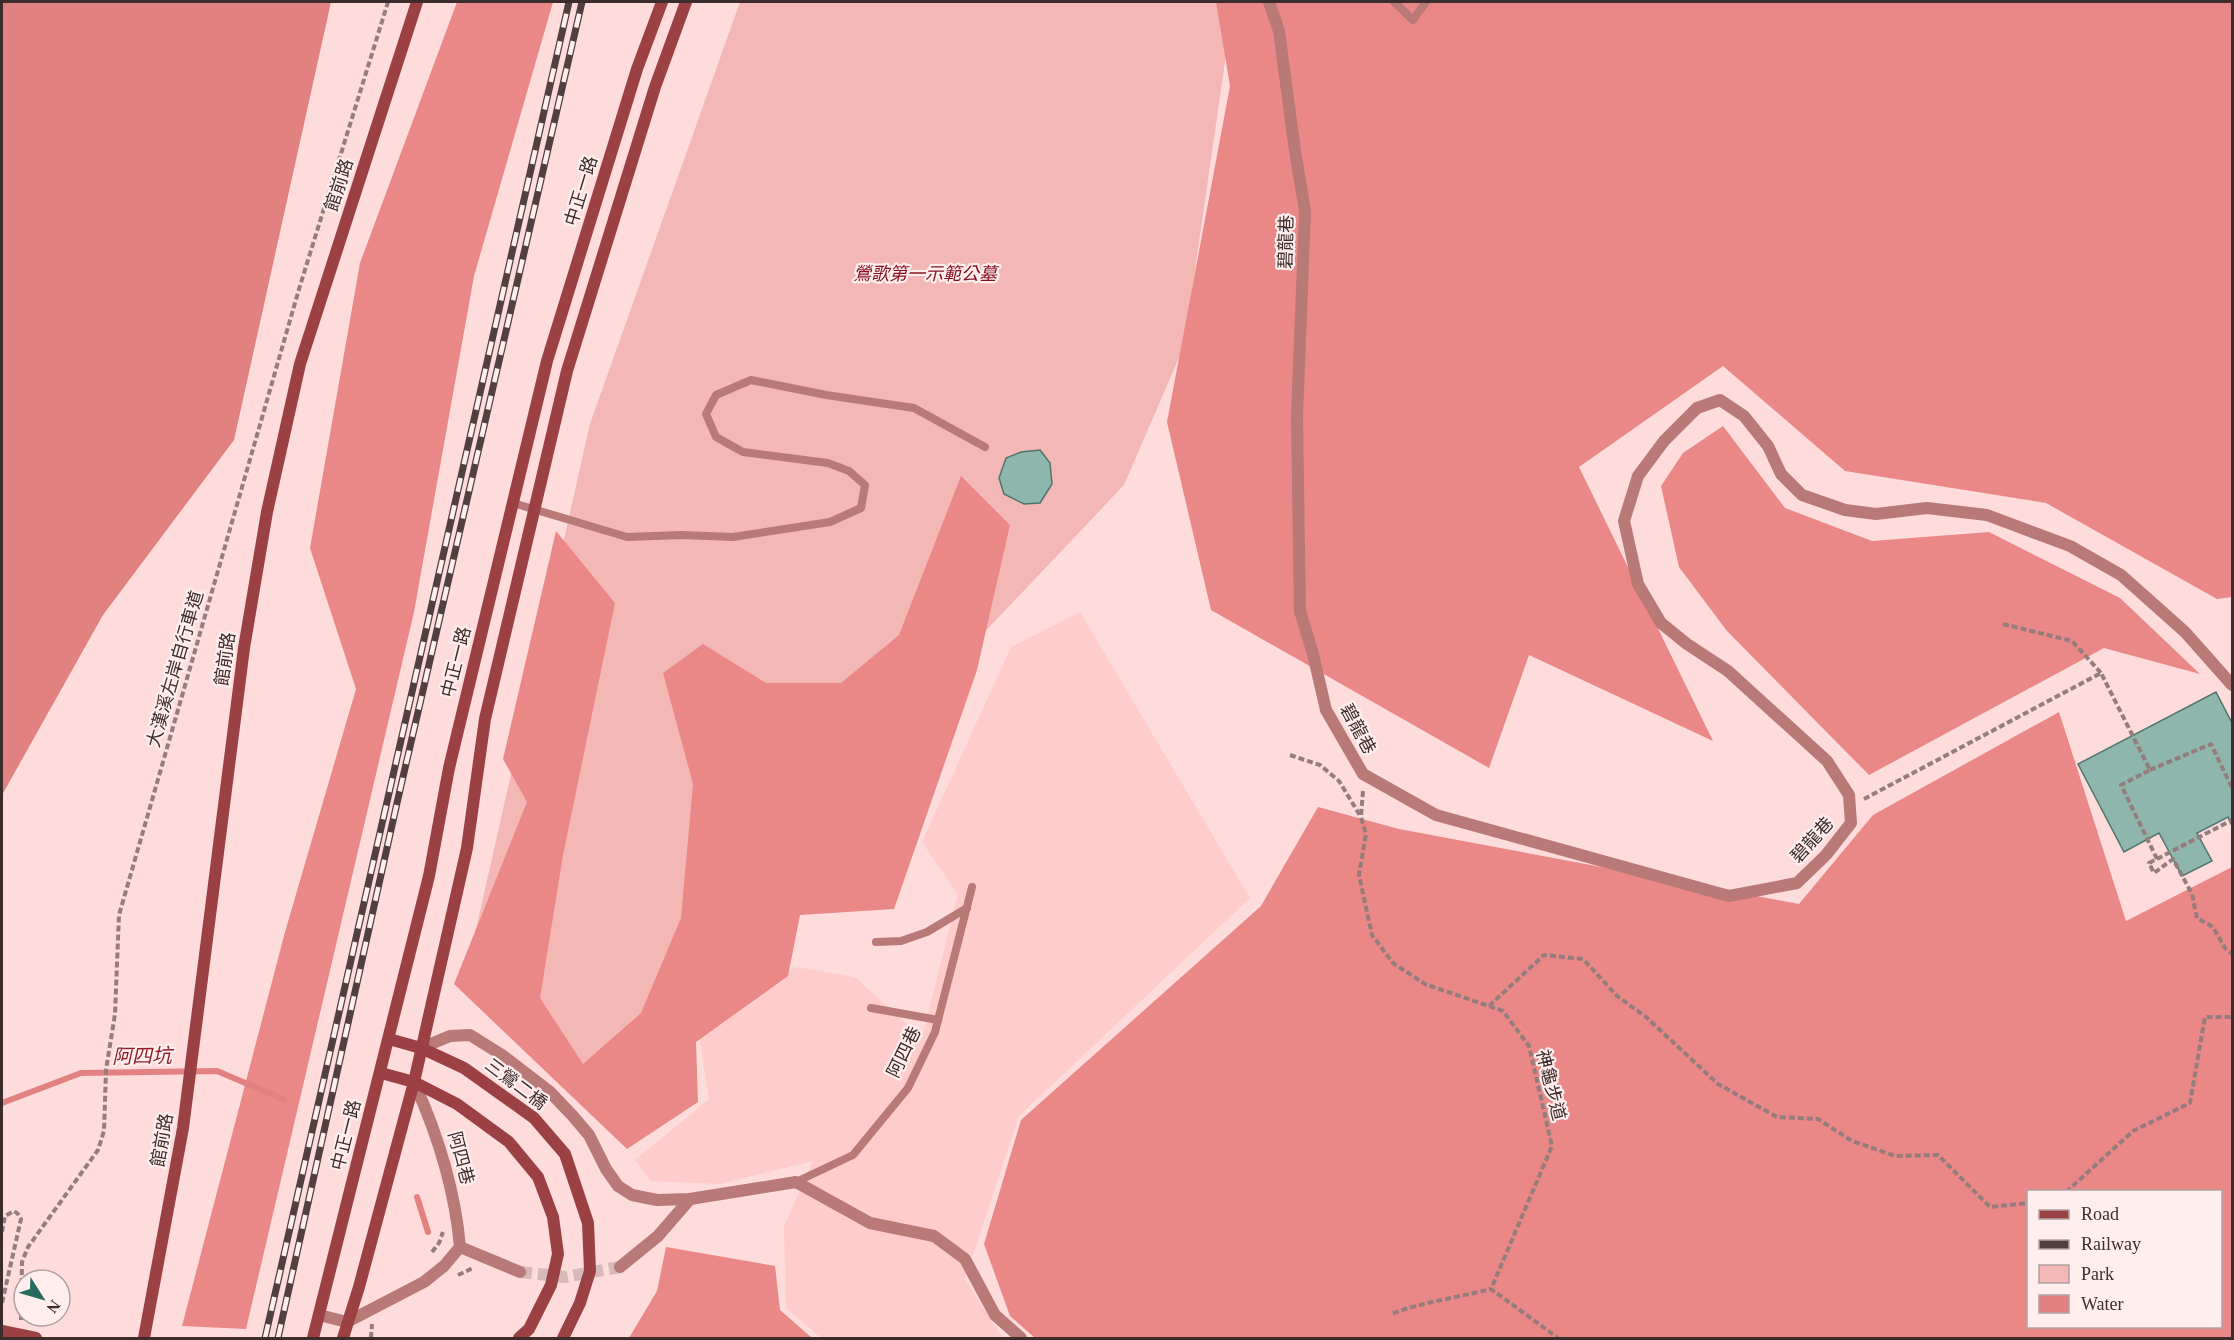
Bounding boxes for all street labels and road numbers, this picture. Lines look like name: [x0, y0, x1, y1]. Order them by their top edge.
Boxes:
street label: 中正一路: [561, 154, 601, 228]
street label: 館前路: [321, 156, 357, 214]
street label: 碧龍巷: [1276, 215, 1296, 269]
street label: 大漢溪左岸自行車道: [143, 588, 207, 750]
street label: 中正一路: [438, 625, 474, 699]
street label: 館前路: [211, 631, 239, 687]
street label: 碧龍巷: [1336, 701, 1380, 757]
street label: 碧龍巷: [1787, 813, 1837, 867]
street label: 阿四巷: [883, 1023, 925, 1081]
street label: 神龜步道: [1533, 1048, 1569, 1122]
street label: 三鶯二橋: [481, 1054, 551, 1114]
street label: 中正一路: [328, 1098, 364, 1172]
street label: 館前路: [147, 1112, 177, 1168]
street label: 阿四巷: [444, 1129, 478, 1187]

